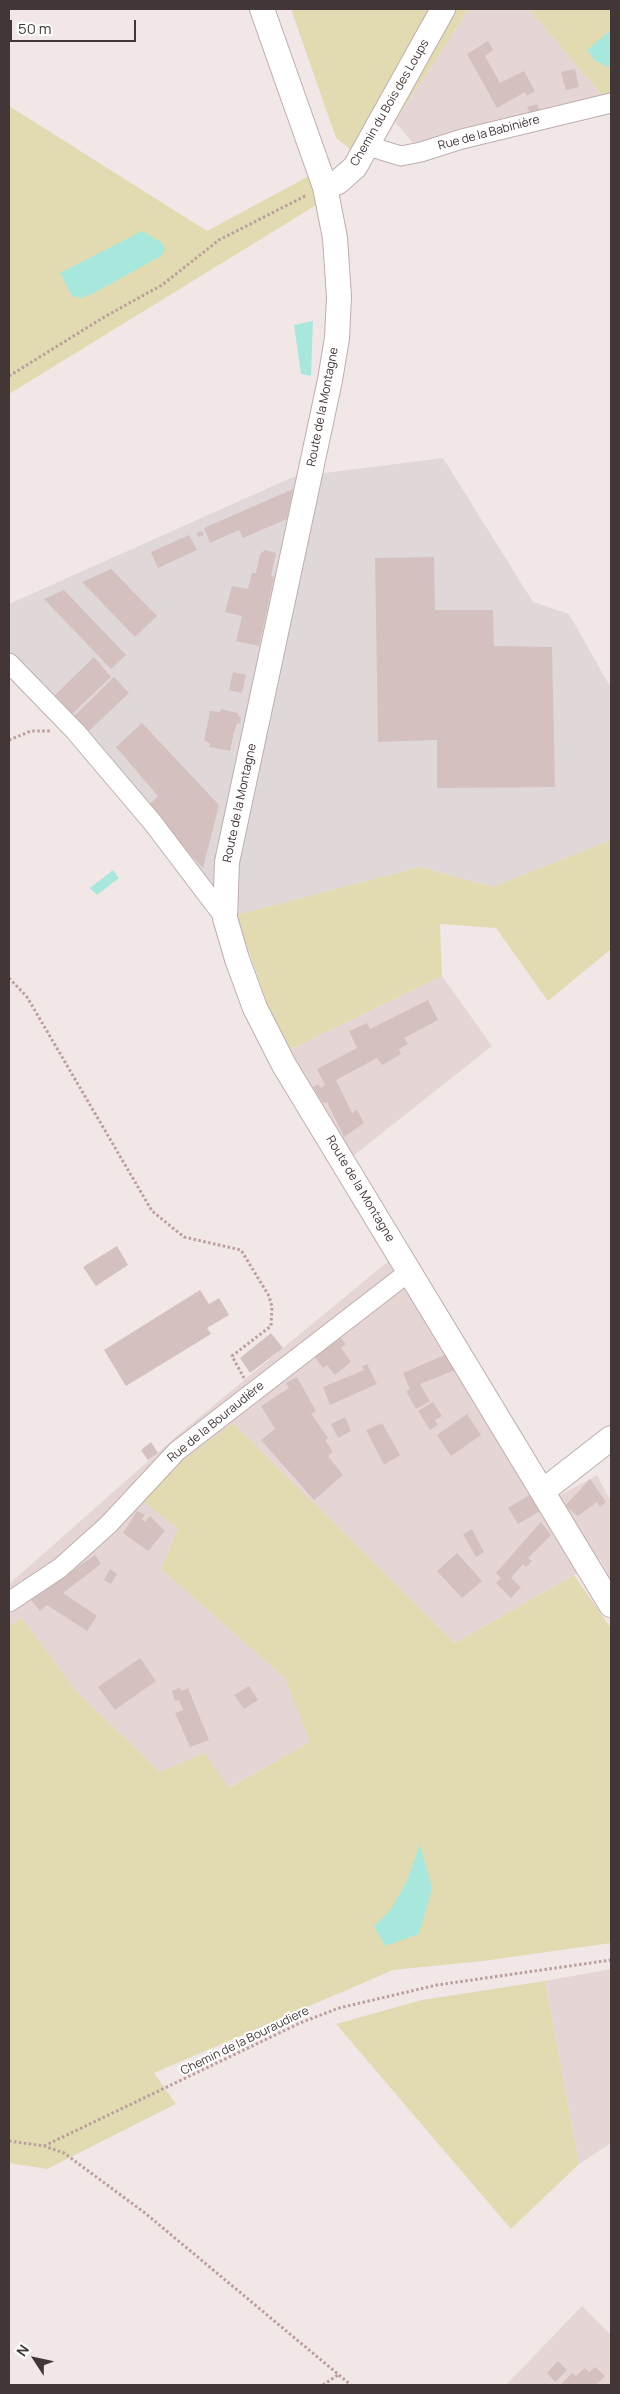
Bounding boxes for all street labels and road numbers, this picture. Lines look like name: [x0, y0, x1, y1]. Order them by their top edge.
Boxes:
street label: Chemin du Bois des Loups: [348, 37, 432, 169]
street label: Rue de la Babinière: [437, 113, 541, 153]
street label: Route de la Montagne: [304, 346, 342, 468]
street label: Route de la Montagne: [220, 742, 260, 864]
street label: Route de la Montagne: [323, 1133, 397, 1245]
street label: Rue de la Bouraudière: [165, 1379, 267, 1465]
street label: Chemin de la Bouraudiere: [178, 2004, 312, 2078]

